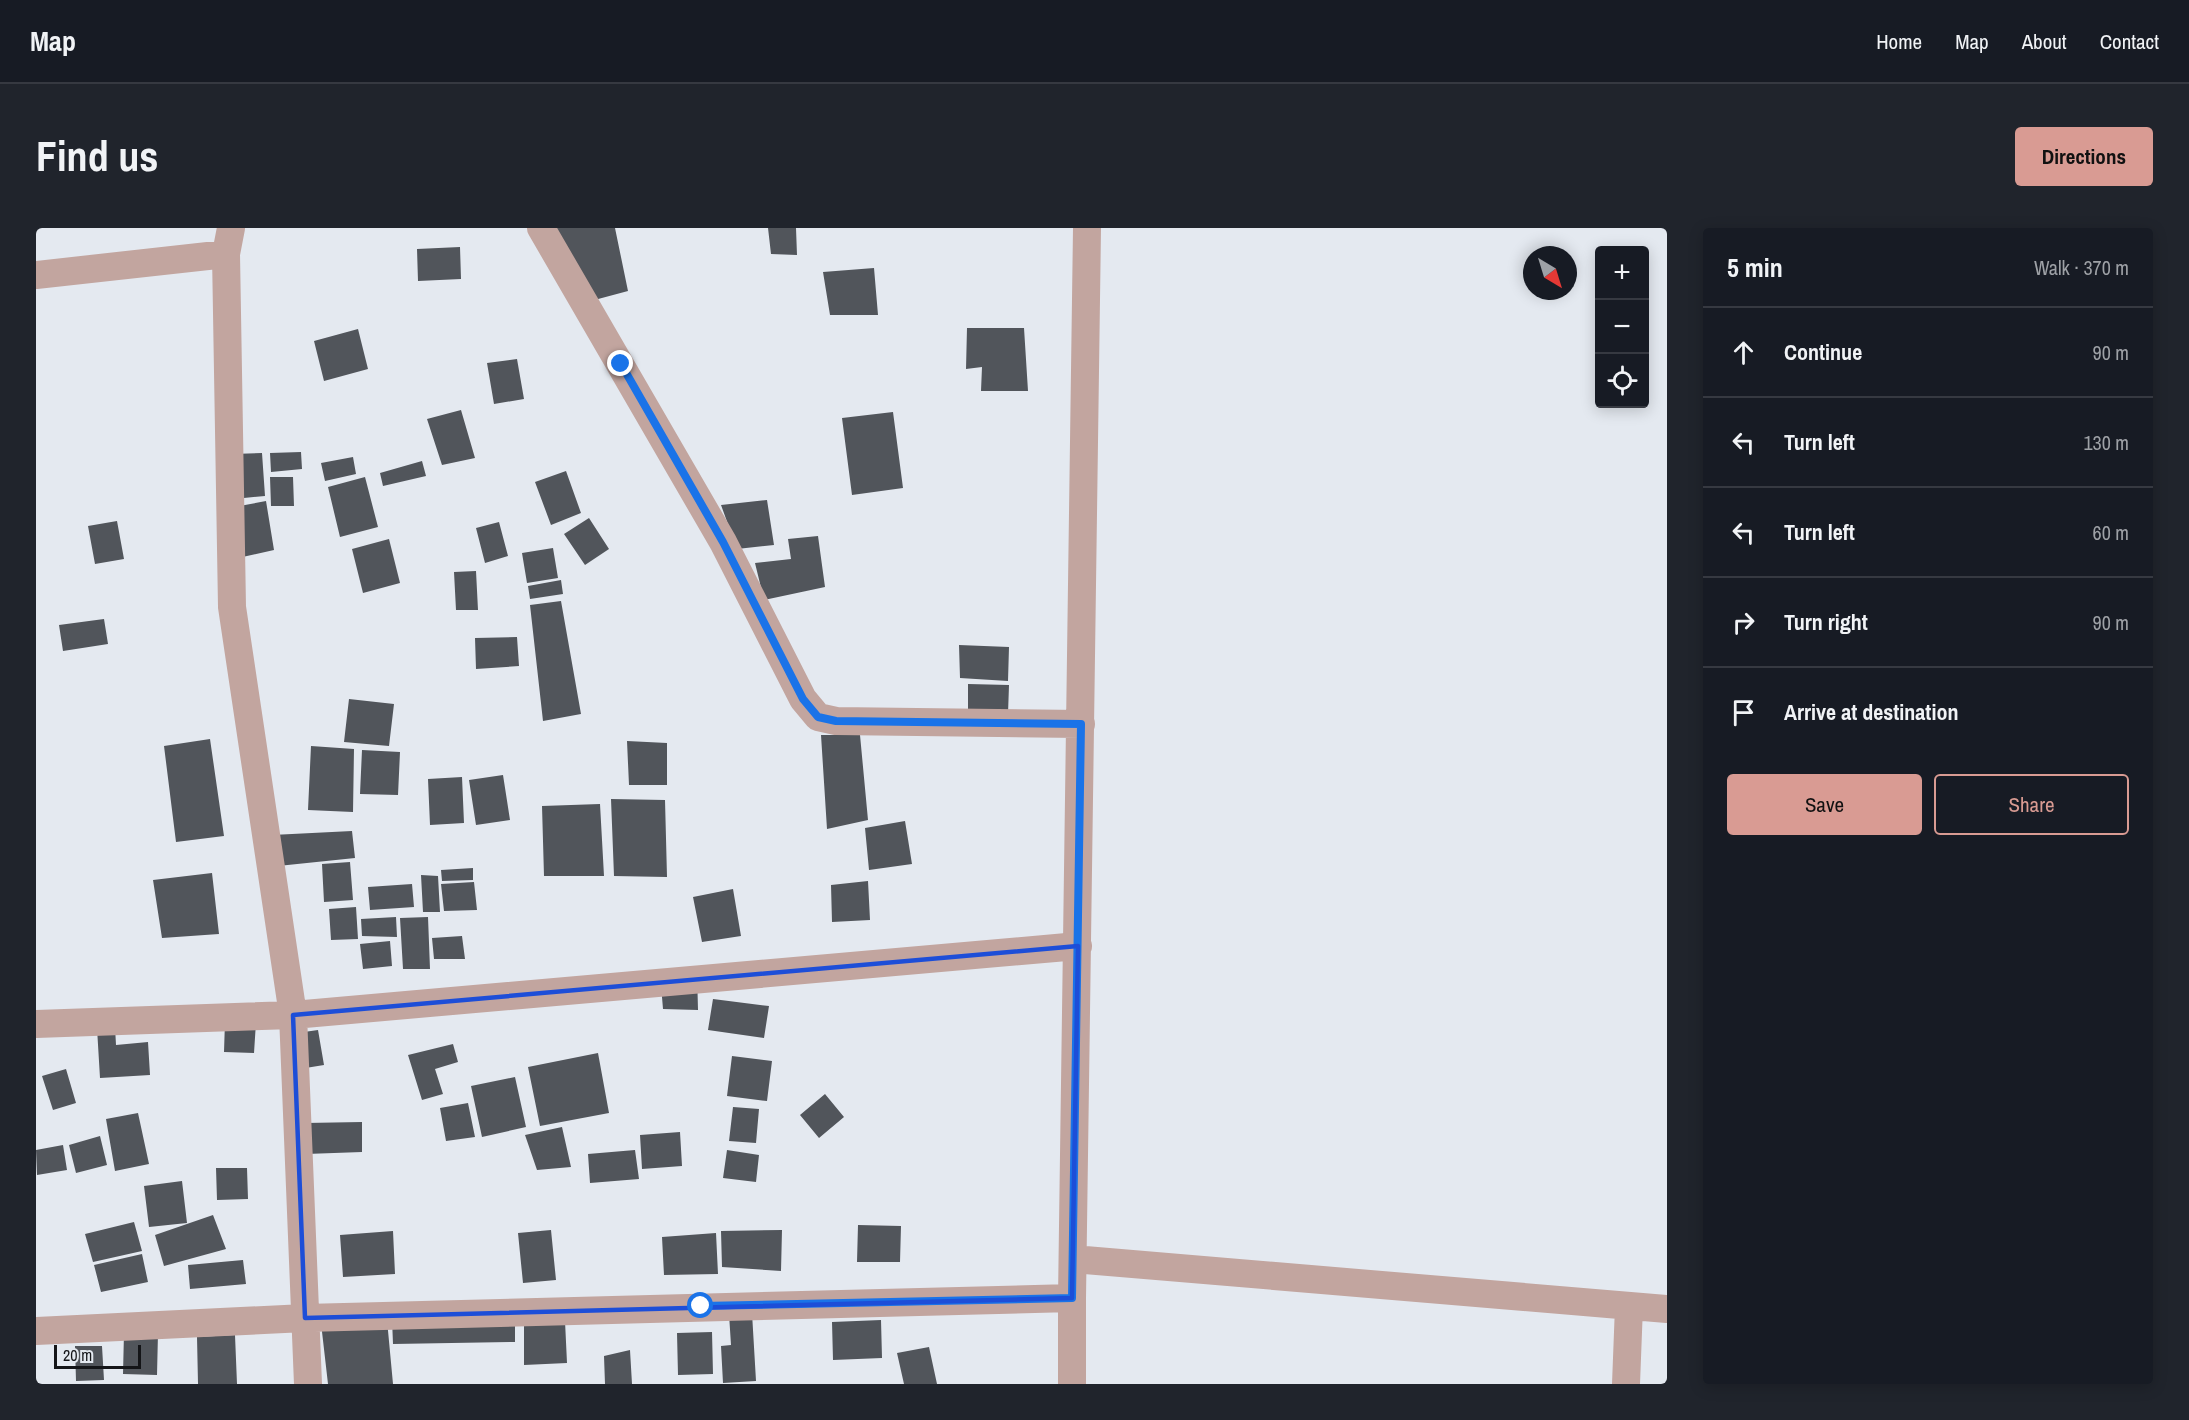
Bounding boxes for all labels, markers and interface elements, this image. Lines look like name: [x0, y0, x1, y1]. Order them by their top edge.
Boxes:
text: Map: [30, 22, 76, 60]
text: Home: [1876, 27, 1922, 56]
text: Map: [1955, 27, 1989, 56]
text: About: [2022, 27, 2067, 56]
text: Contact: [2100, 27, 2159, 56]
button: Directions: [2015, 127, 2153, 186]
text: Find us: [36, 128, 158, 184]
north arrow: [1523, 246, 1577, 300]
map controls: [1595, 246, 1649, 408]
button: +: [1595, 246, 1649, 300]
text: 5 min: [1727, 250, 1783, 285]
text: Walk · 370 m: [2034, 254, 2129, 281]
button: −: [1595, 300, 1649, 354]
icon: ahead: [1727, 336, 1760, 369]
text: Continue: [1784, 337, 1862, 367]
text: 90 m: [2093, 339, 2129, 366]
route end: [607, 350, 633, 376]
button: locate: [1595, 354, 1649, 408]
icon: left: [1727, 426, 1760, 459]
text: Turn left: [1784, 427, 1855, 457]
text: 130 m: [2083, 429, 2129, 456]
icon: left: [1727, 516, 1760, 549]
text: Turn left: [1784, 517, 1855, 547]
text: 60 m: [2093, 519, 2129, 546]
icon: right: [1727, 606, 1760, 639]
text: Turn right: [1784, 607, 1868, 637]
text: 90 m: [2093, 609, 2129, 636]
icon: arrive: [1727, 696, 1760, 729]
text: Arrive at destination: [1784, 697, 1958, 727]
button: Save: [1727, 774, 1922, 835]
button: Share: [1934, 774, 2129, 835]
route start: [687, 1292, 713, 1318]
scale bar: [54, 1342, 141, 1370]
text: 20 m: [63, 1344, 92, 1366]

